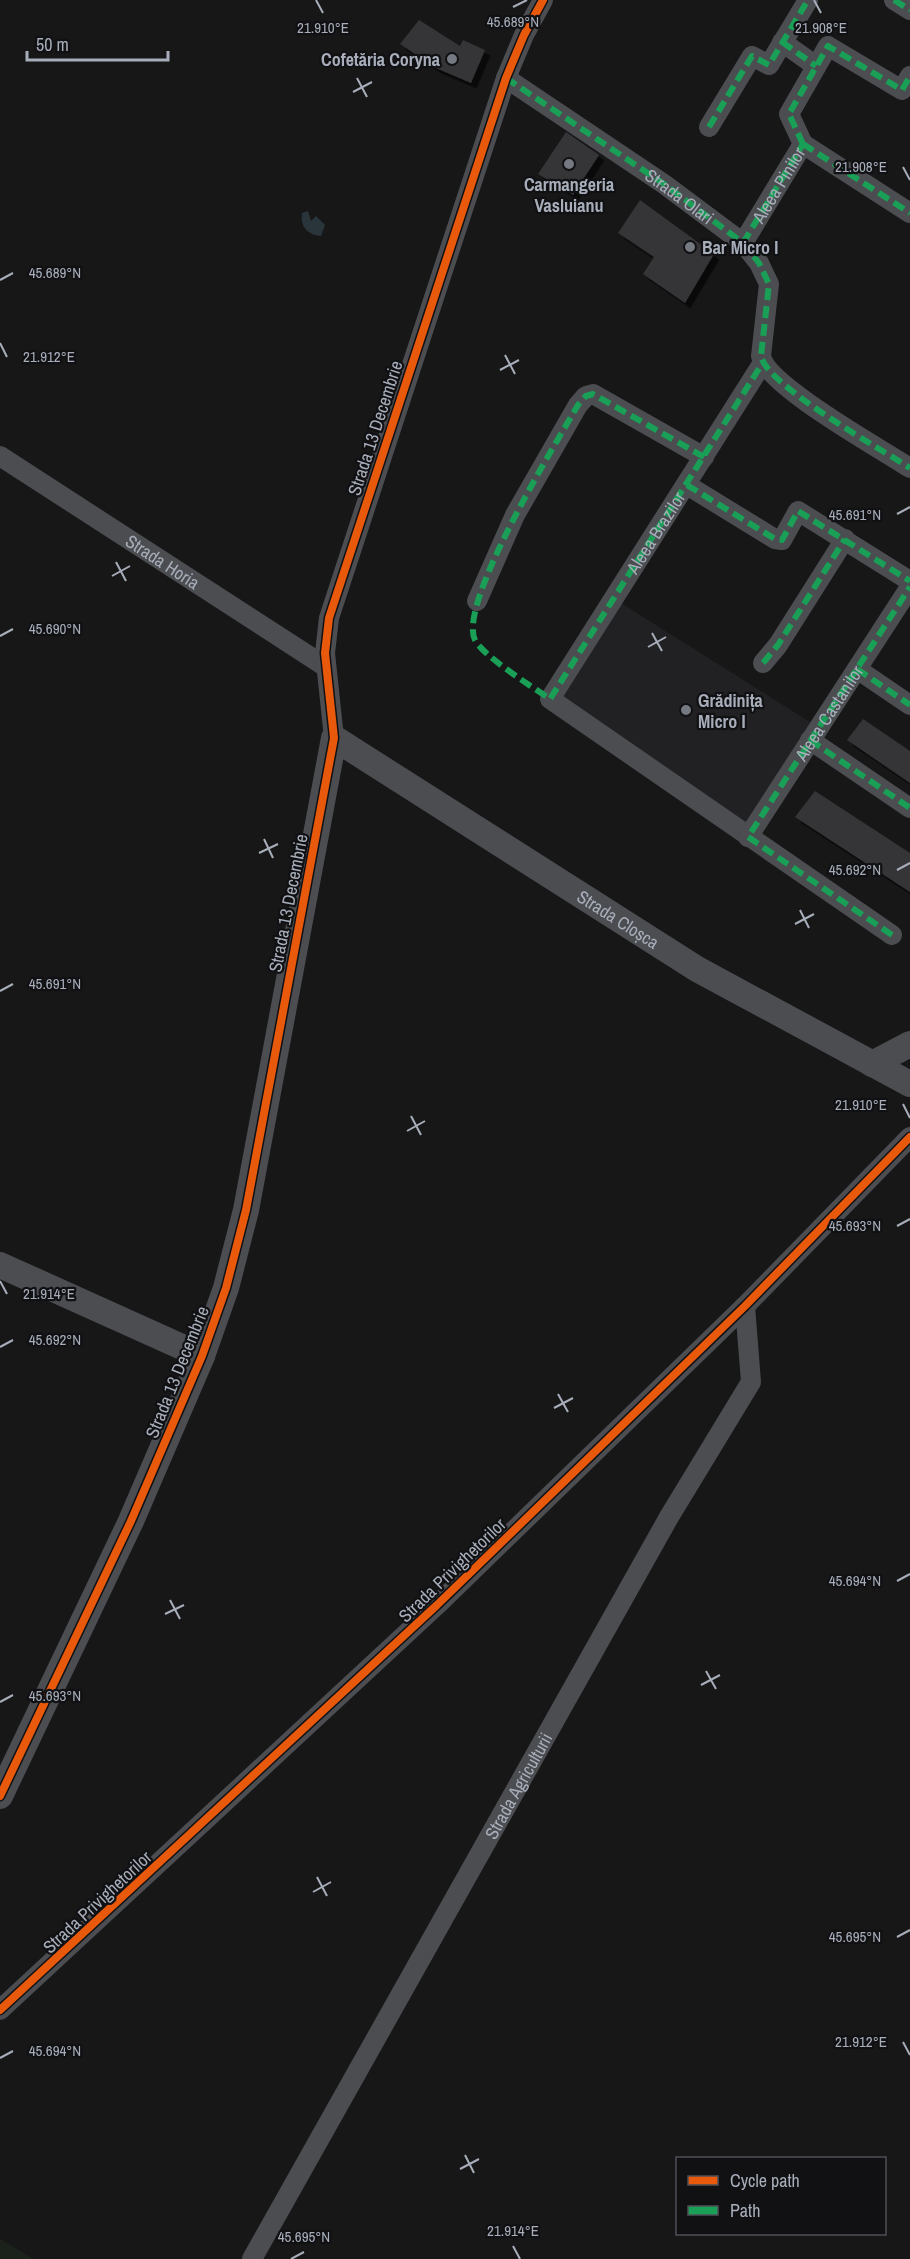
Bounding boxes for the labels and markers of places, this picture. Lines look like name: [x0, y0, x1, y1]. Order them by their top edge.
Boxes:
place label: Cofetăria Coryna: [321, 47, 441, 72]
marker: Cofetăria Coryna: [445, 52, 459, 66]
marker: Carmangeria Vasluianu: [562, 157, 576, 171]
place label: Carmangeria Vasluianu: [524, 172, 615, 218]
place label: Bar Micro I: [702, 235, 778, 260]
marker: Bar Micro I: [683, 240, 697, 254]
place label: Grădinița Micro I: [698, 688, 764, 734]
marker: Grădinița Micro I: [679, 703, 693, 717]

